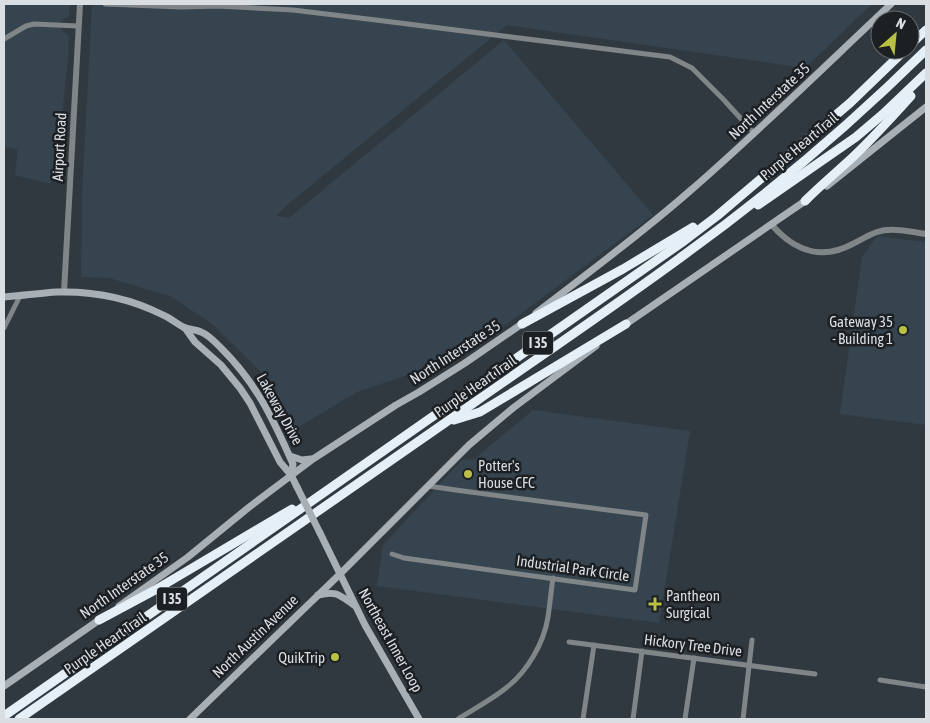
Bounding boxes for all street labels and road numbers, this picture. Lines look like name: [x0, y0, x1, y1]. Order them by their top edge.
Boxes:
street label: North Interstate 35: [725, 59, 813, 143]
street label: Purple Heart Trail: [757, 109, 841, 183]
street label: Airport Road: [49, 112, 69, 182]
street label: North Interstate 35: [407, 317, 503, 387]
road number: I 35: [523, 332, 553, 354]
street label: Purple Heart Trail: [431, 351, 519, 421]
street label: Lakeway Drive: [253, 370, 307, 448]
street label: North Interstate 35: [77, 548, 171, 622]
street label: Industrial Park Circle: [515, 552, 631, 584]
street label: Northeast Inner Loop: [355, 585, 427, 695]
road number: I 35: [157, 588, 187, 610]
street label: North Austin Avenue: [209, 591, 301, 681]
street label: Purple Heart Trail: [61, 608, 149, 678]
street label: Hickory Tree Drive: [643, 631, 743, 659]

